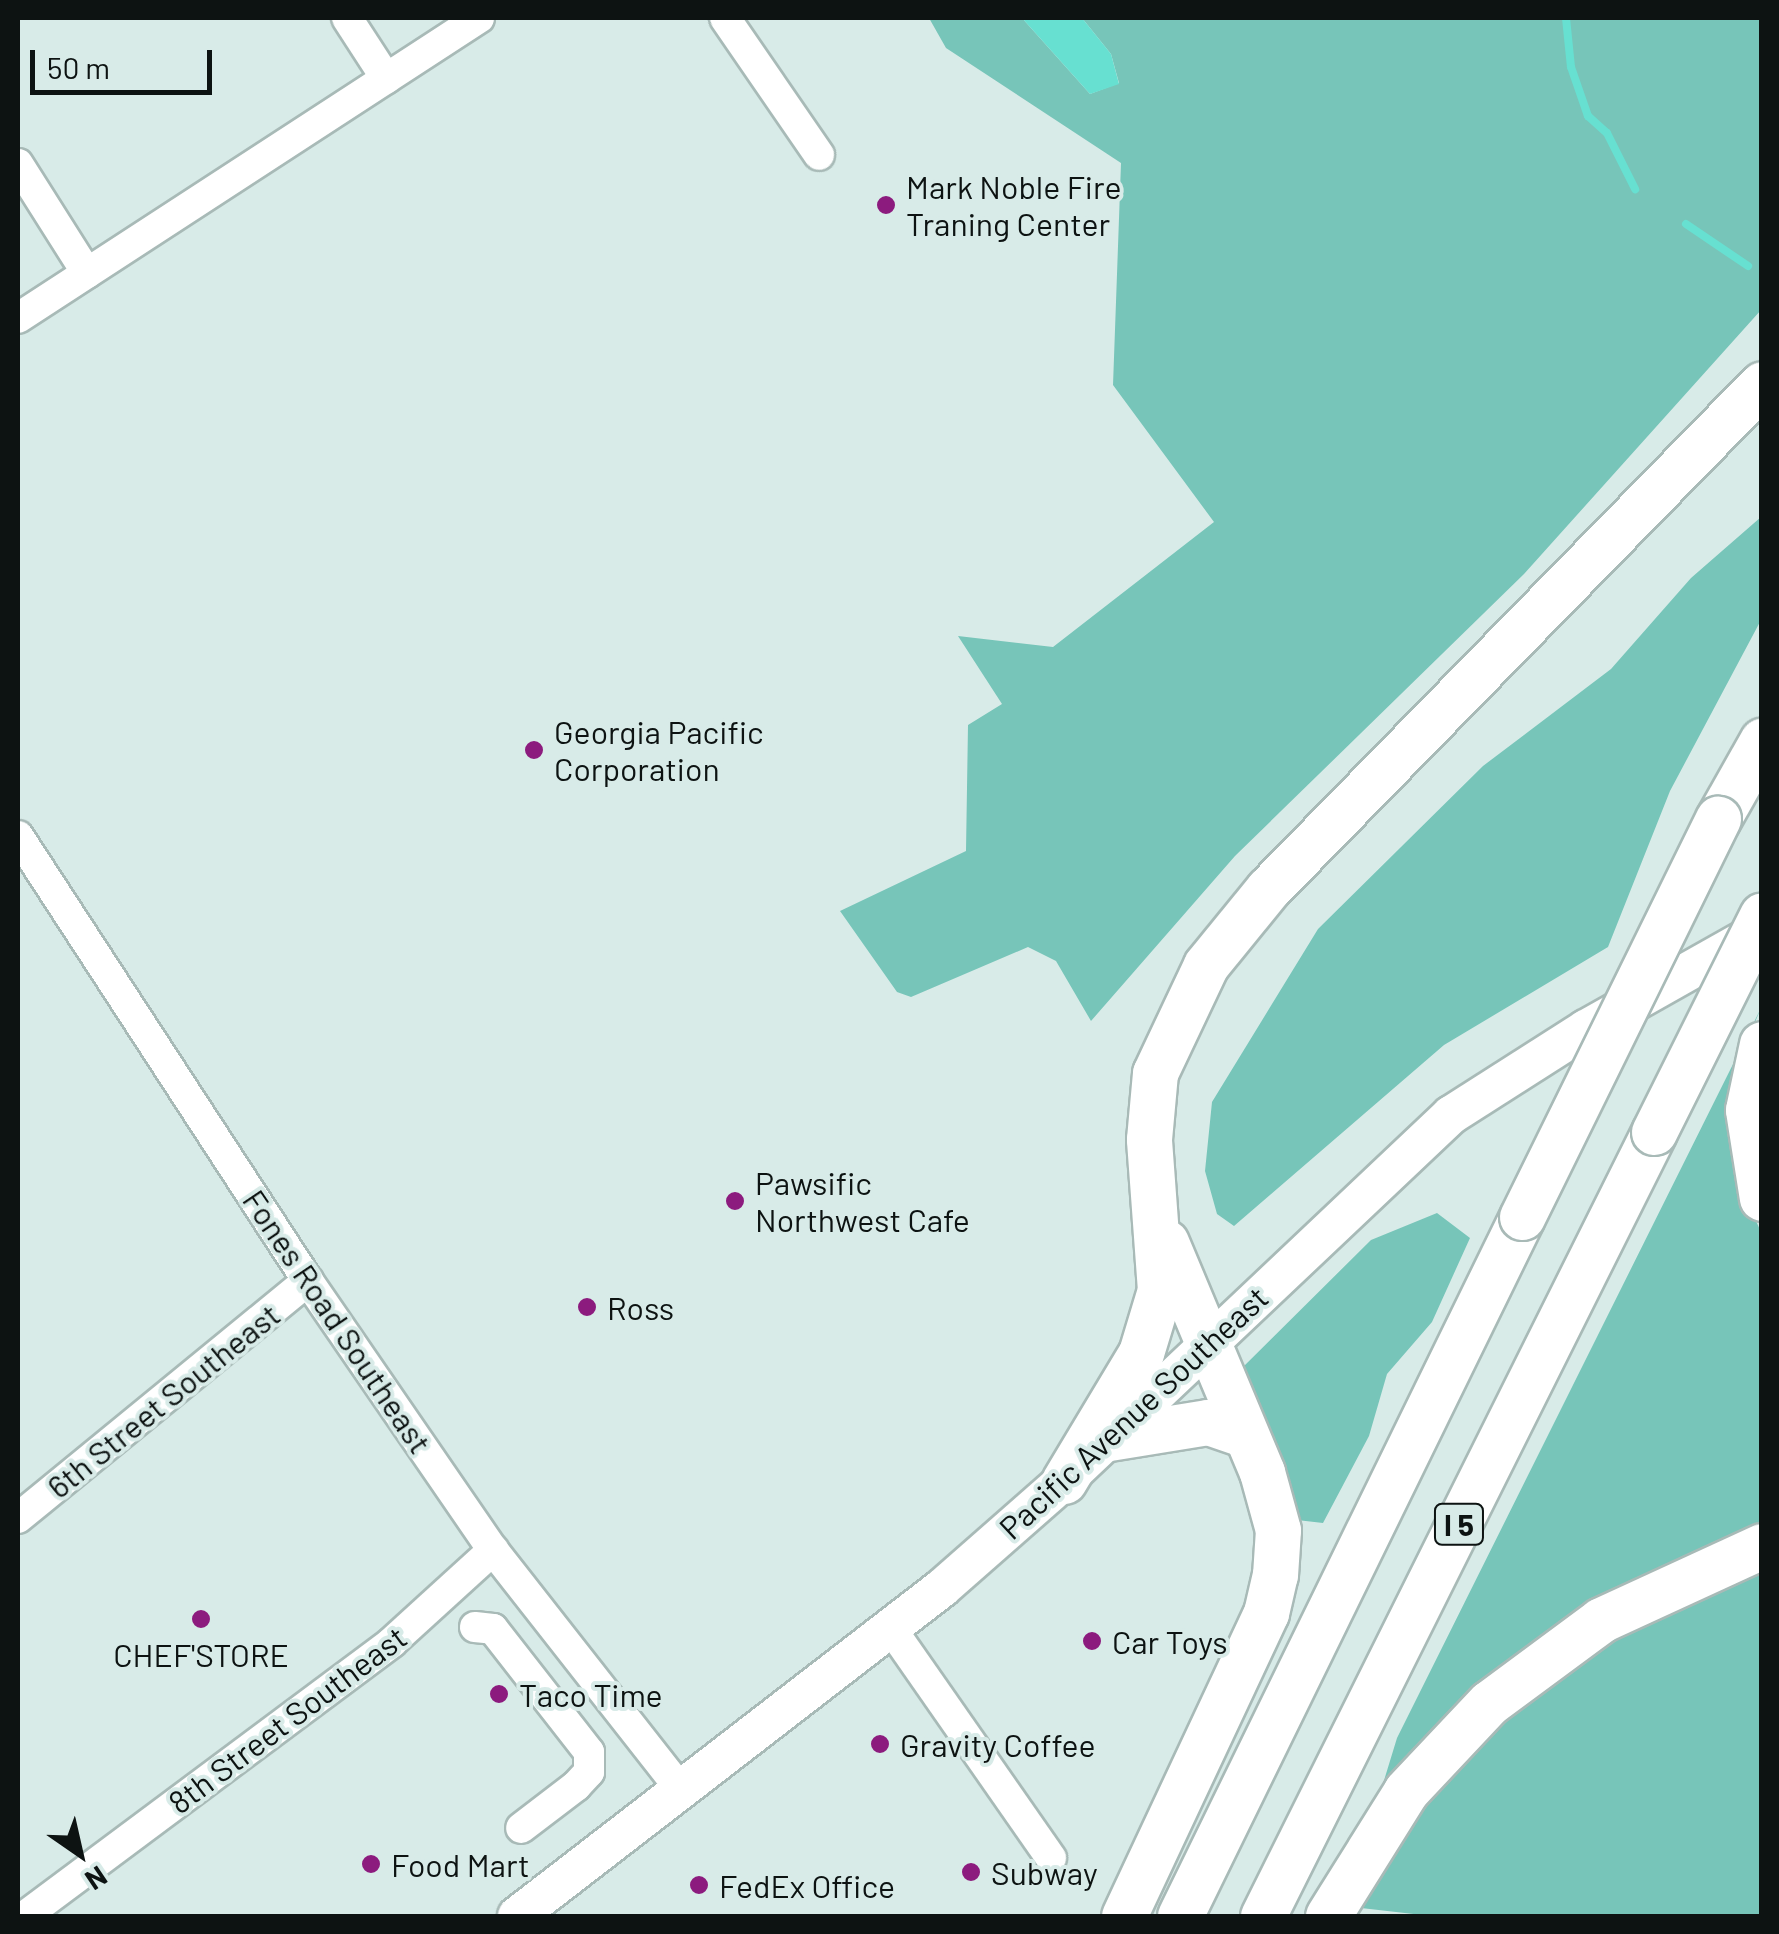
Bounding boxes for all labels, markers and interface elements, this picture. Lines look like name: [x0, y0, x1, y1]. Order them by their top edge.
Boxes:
scale bar: [35, 30, 218, 92]
text: 50 m: [47, 49, 110, 85]
place label: Mark Noble Fire Traning Center: [906, 168, 1122, 243]
marker: Mark Noble Fire Traning Center: [875, 194, 897, 216]
place label: Georgia Pacific Corporation: [554, 713, 764, 788]
marker: Georgia Pacific Corporation: [523, 739, 545, 761]
place label: Pawsific Northwest Cafe: [755, 1164, 970, 1239]
street label: Fones Road Southeast: [236, 1182, 440, 1460]
marker: Pawsific Northwest Cafe: [724, 1190, 746, 1212]
street label: Pacific Avenue Southeast: [991, 1278, 1275, 1546]
place label: Ross: [607, 1288, 674, 1326]
street label: 6th Street Southeast: [39, 1295, 287, 1505]
marker: Ross: [576, 1296, 598, 1318]
road number: I 5: [1432, 1499, 1486, 1549]
marker: CHEF'STORE: [190, 1608, 212, 1630]
street label: 8th Street Southeast: [160, 1617, 414, 1821]
place label: Car Toys: [1112, 1622, 1228, 1660]
marker: Car Toys: [1081, 1630, 1103, 1652]
place label: CHEF'STORE: [113, 1635, 289, 1673]
place label: Taco Time: [519, 1675, 663, 1713]
marker: Taco Time: [488, 1683, 510, 1705]
place label: Gravity Coffee: [900, 1725, 1096, 1763]
marker: Gravity Coffee: [869, 1733, 891, 1755]
north arrow: [30, 1804, 130, 1904]
place label: Food Mart: [391, 1845, 530, 1883]
marker: Food Mart: [360, 1853, 382, 1875]
place label: Subway: [991, 1853, 1098, 1891]
text: N: [80, 1860, 114, 1898]
marker: Subway: [960, 1861, 982, 1883]
place label: FedEx Office: [719, 1866, 895, 1904]
marker: FedEx Office: [688, 1874, 710, 1896]

